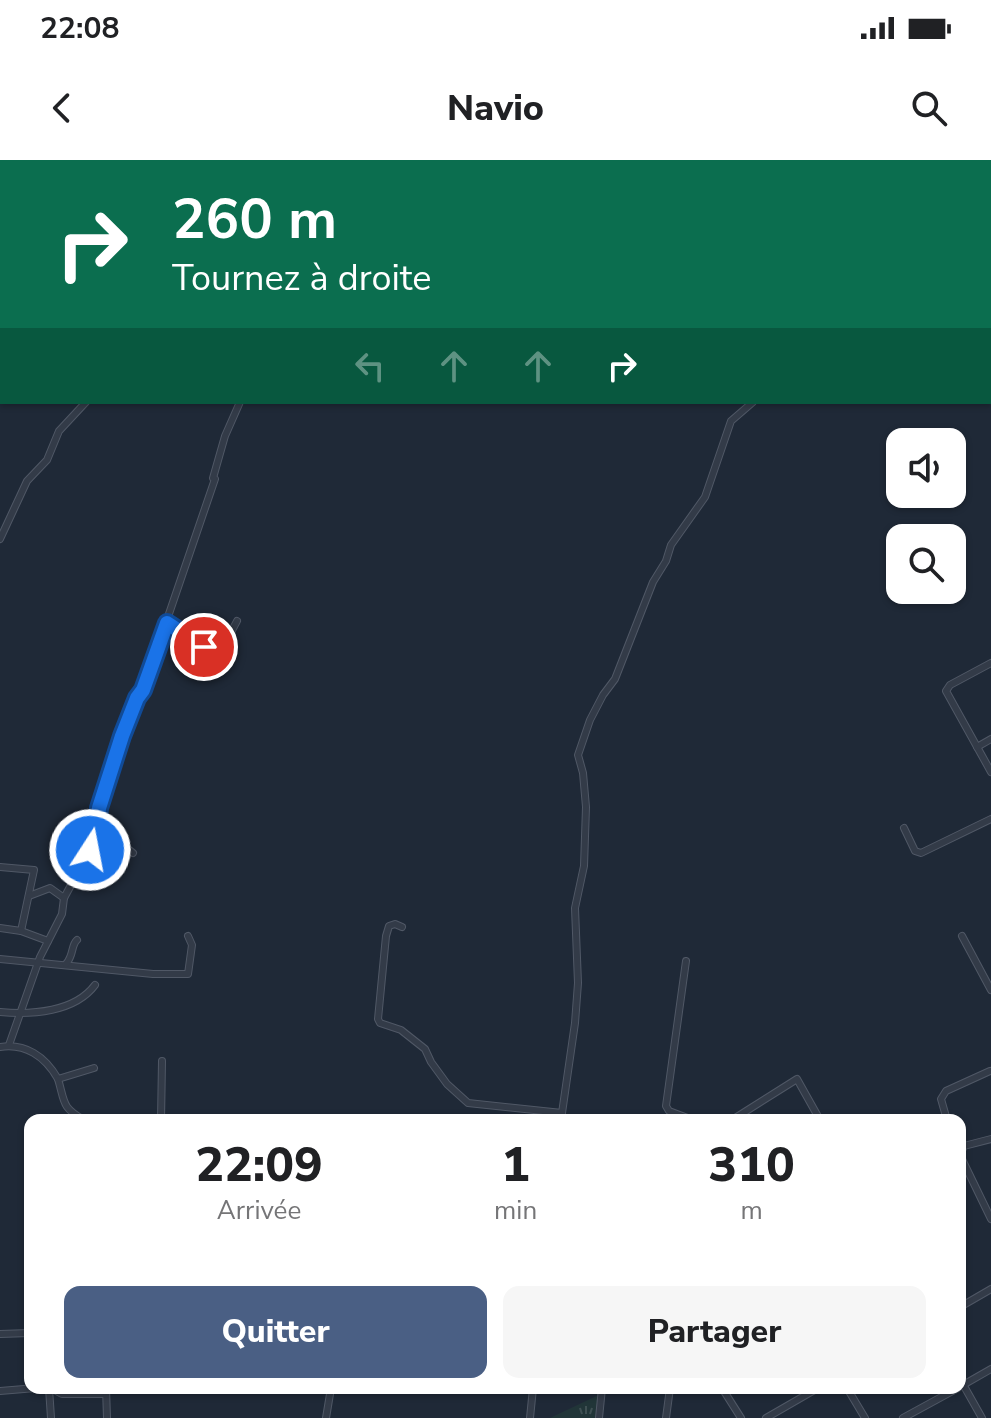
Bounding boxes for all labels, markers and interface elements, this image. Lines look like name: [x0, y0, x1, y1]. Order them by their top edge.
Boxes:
text: 22:08: [40, 8, 119, 49]
text: Navio: [447, 84, 544, 133]
icon: back: [40, 86, 84, 130]
icon: search: [907, 86, 951, 130]
text: 260 m: [172, 181, 337, 258]
icon: right: [40, 192, 144, 296]
text: Tournez à droite: [172, 254, 431, 303]
icon: left: [348, 344, 392, 388]
icon: ahead: [432, 344, 476, 388]
icon: ahead: [516, 344, 560, 388]
icon: right: [600, 344, 644, 388]
map controls: [886, 428, 966, 604]
button: sound: [886, 428, 966, 508]
button: search: [886, 524, 966, 604]
pin: [170, 613, 238, 681]
icon: arrive: [182, 625, 226, 669]
position arrow: [48, 808, 132, 892]
text: 22:09: [195, 1132, 323, 1198]
text: 1: [501, 1132, 530, 1198]
text: 310: [708, 1132, 795, 1198]
text: Arrivée: [217, 1193, 301, 1228]
text: min: [494, 1193, 537, 1228]
text: m: [740, 1193, 763, 1228]
button: Quitter: [64, 1286, 487, 1378]
button: Partager: [503, 1286, 926, 1378]

